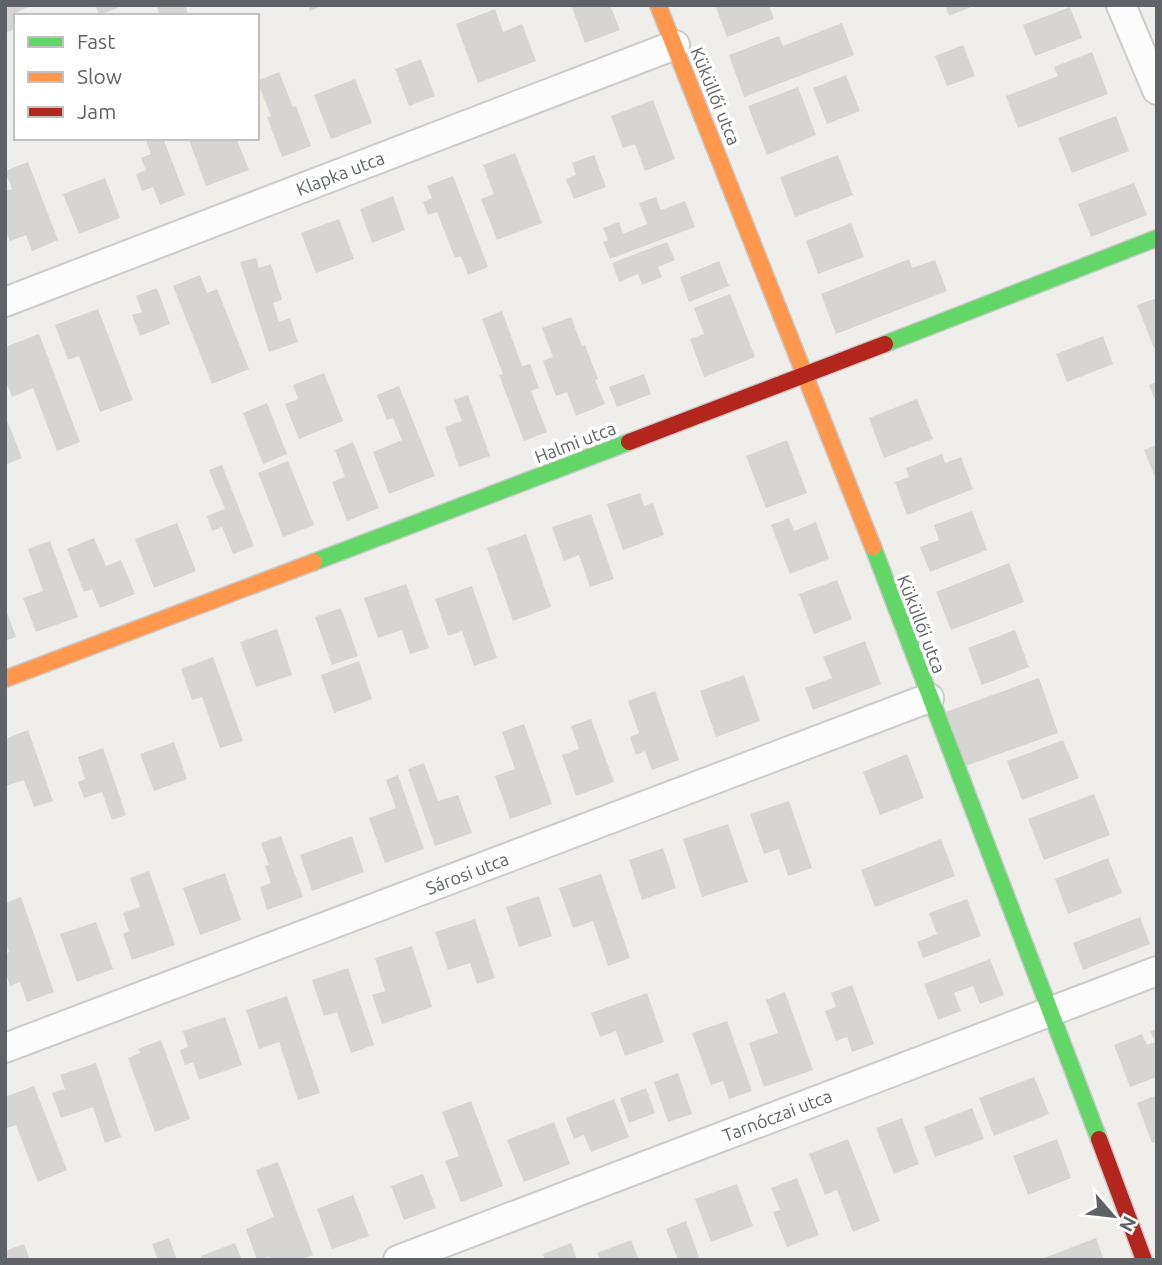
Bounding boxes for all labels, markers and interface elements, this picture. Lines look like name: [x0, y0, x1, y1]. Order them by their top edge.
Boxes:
legend: [14, 14, 259, 140]
text: Fast: [77, 29, 115, 53]
street label: Küküllői utca: [687, 44, 745, 148]
text: Slow: [77, 64, 122, 88]
text: Jam: [77, 99, 116, 123]
street label: Klapka utca: [293, 147, 387, 199]
street label: Halmi utca: [532, 417, 618, 467]
street label: Küküllői utca: [894, 572, 950, 676]
street label: Sárosi utca: [423, 848, 511, 898]
street label: Tarnóczai utca: [720, 1085, 834, 1145]
north arrow: [1078, 1181, 1148, 1251]
text: N: [1115, 1213, 1141, 1235]

